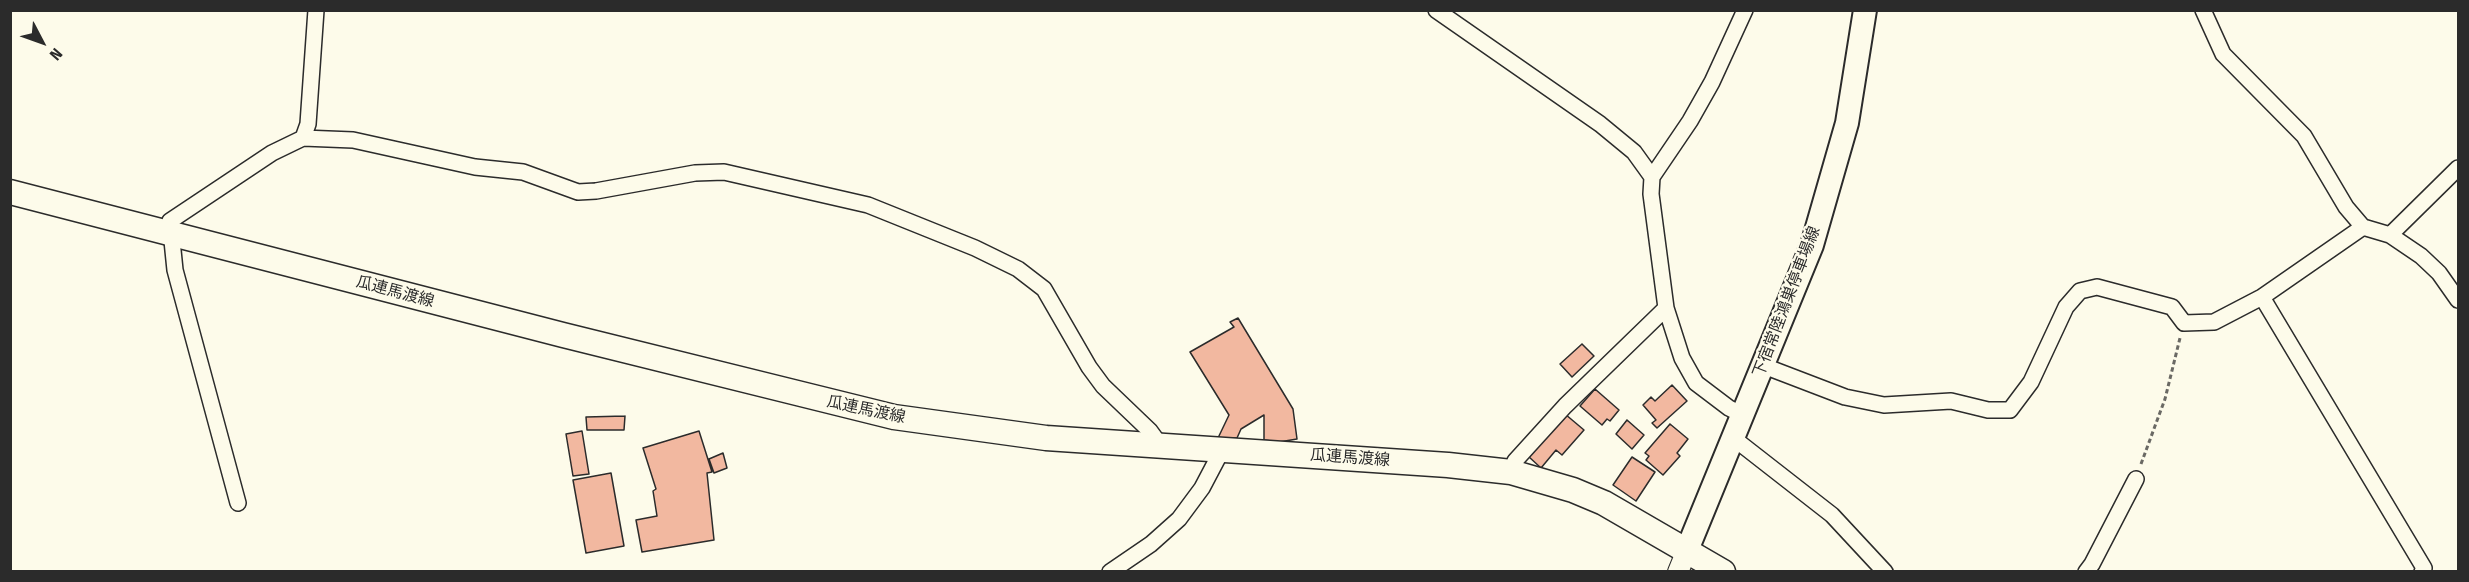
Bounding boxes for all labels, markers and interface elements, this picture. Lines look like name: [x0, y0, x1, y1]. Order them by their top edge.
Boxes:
north arrow: [12, 12, 72, 72]
text: N: [46, 44, 66, 64]
street label: 下宿常陸鴻巣停車場線: [1749, 224, 1825, 380]
street label: 瓜連馬渡線: [354, 272, 436, 312]
street label: 瓜連馬渡線: [825, 392, 907, 428]
street label: 瓜連馬渡線: [1309, 446, 1391, 470]

